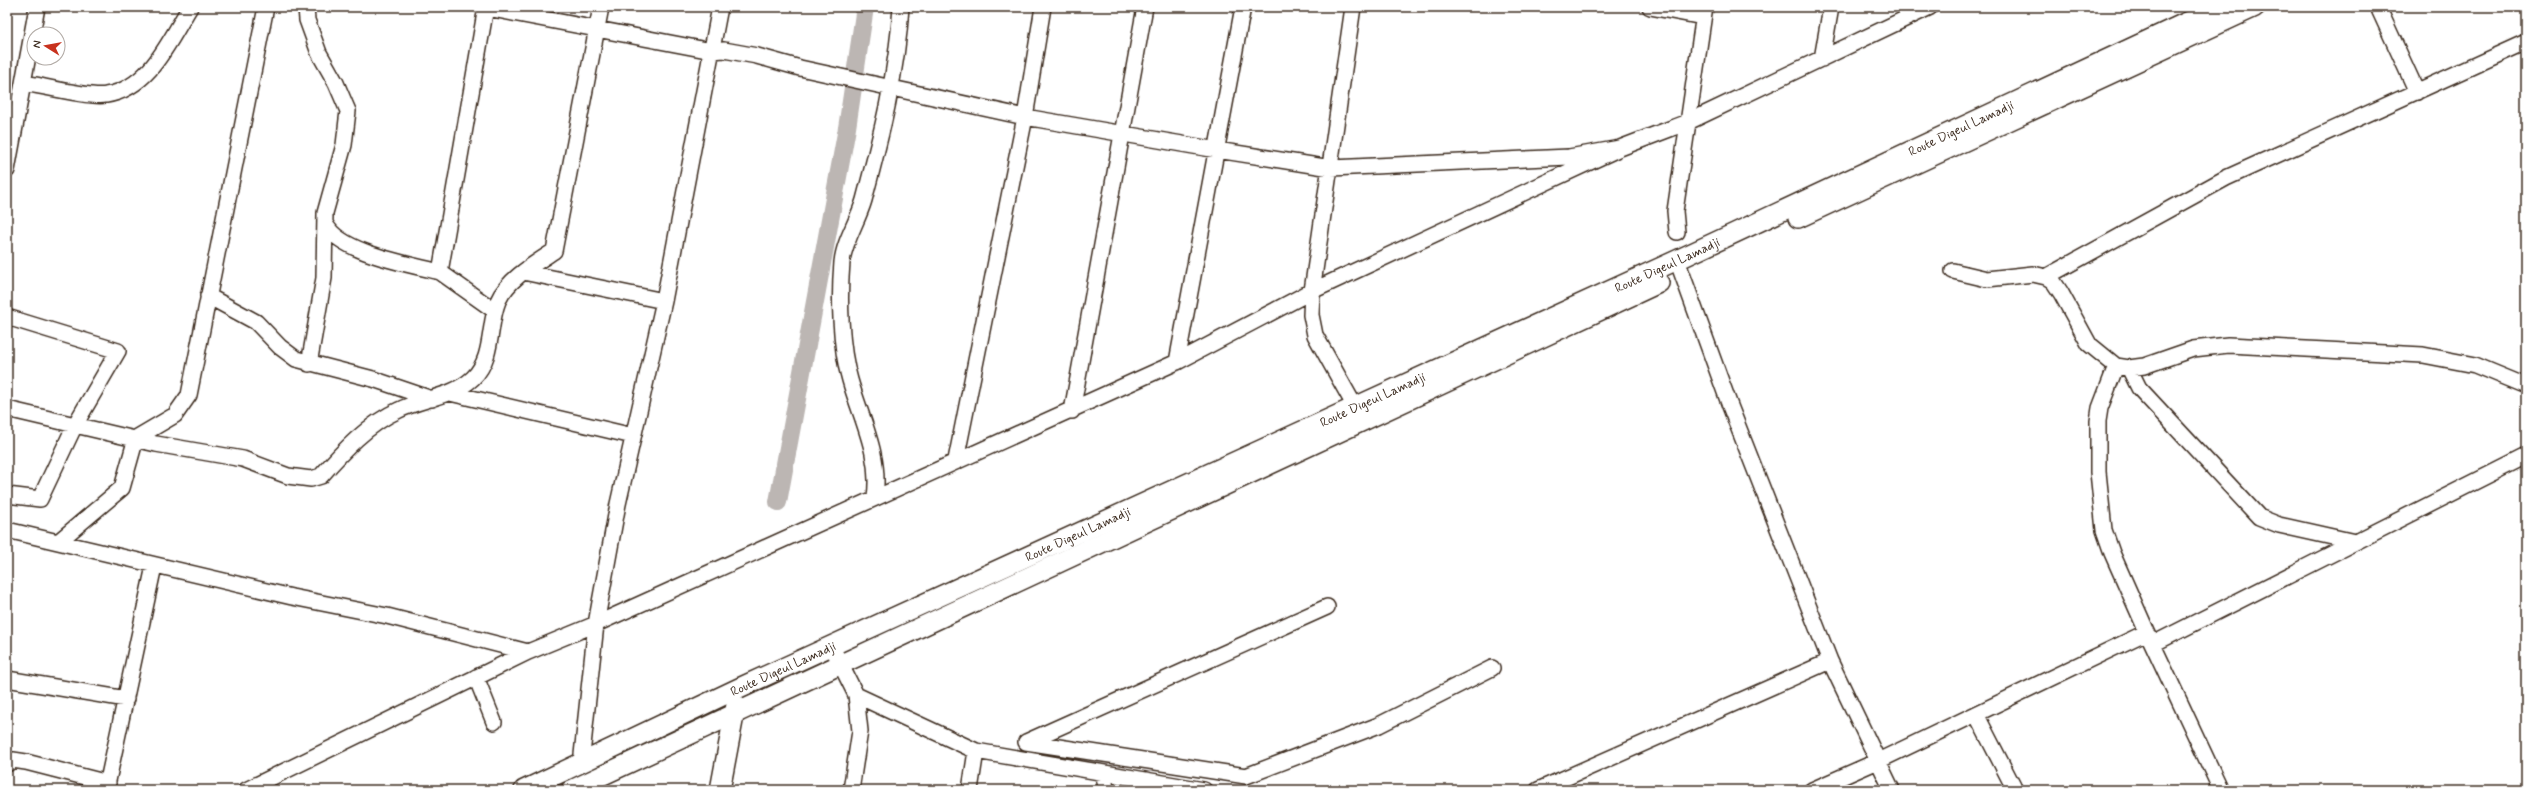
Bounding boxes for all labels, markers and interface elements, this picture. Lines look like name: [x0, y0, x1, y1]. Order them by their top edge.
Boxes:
north arrow: [26, 26, 66, 66]
text: N: [30, 39, 45, 49]
street label: Route Digeul Lamadji: [1906, 97, 2017, 161]
street label: Route Digeul Lamadji: [1612, 234, 1723, 297]
street label: Route Digeul Lamadji: [1317, 369, 1428, 432]
street label: Route Digeul Lamadji: [1023, 504, 1134, 566]
street label: Route Digeul Lamadji: [728, 638, 839, 701]

